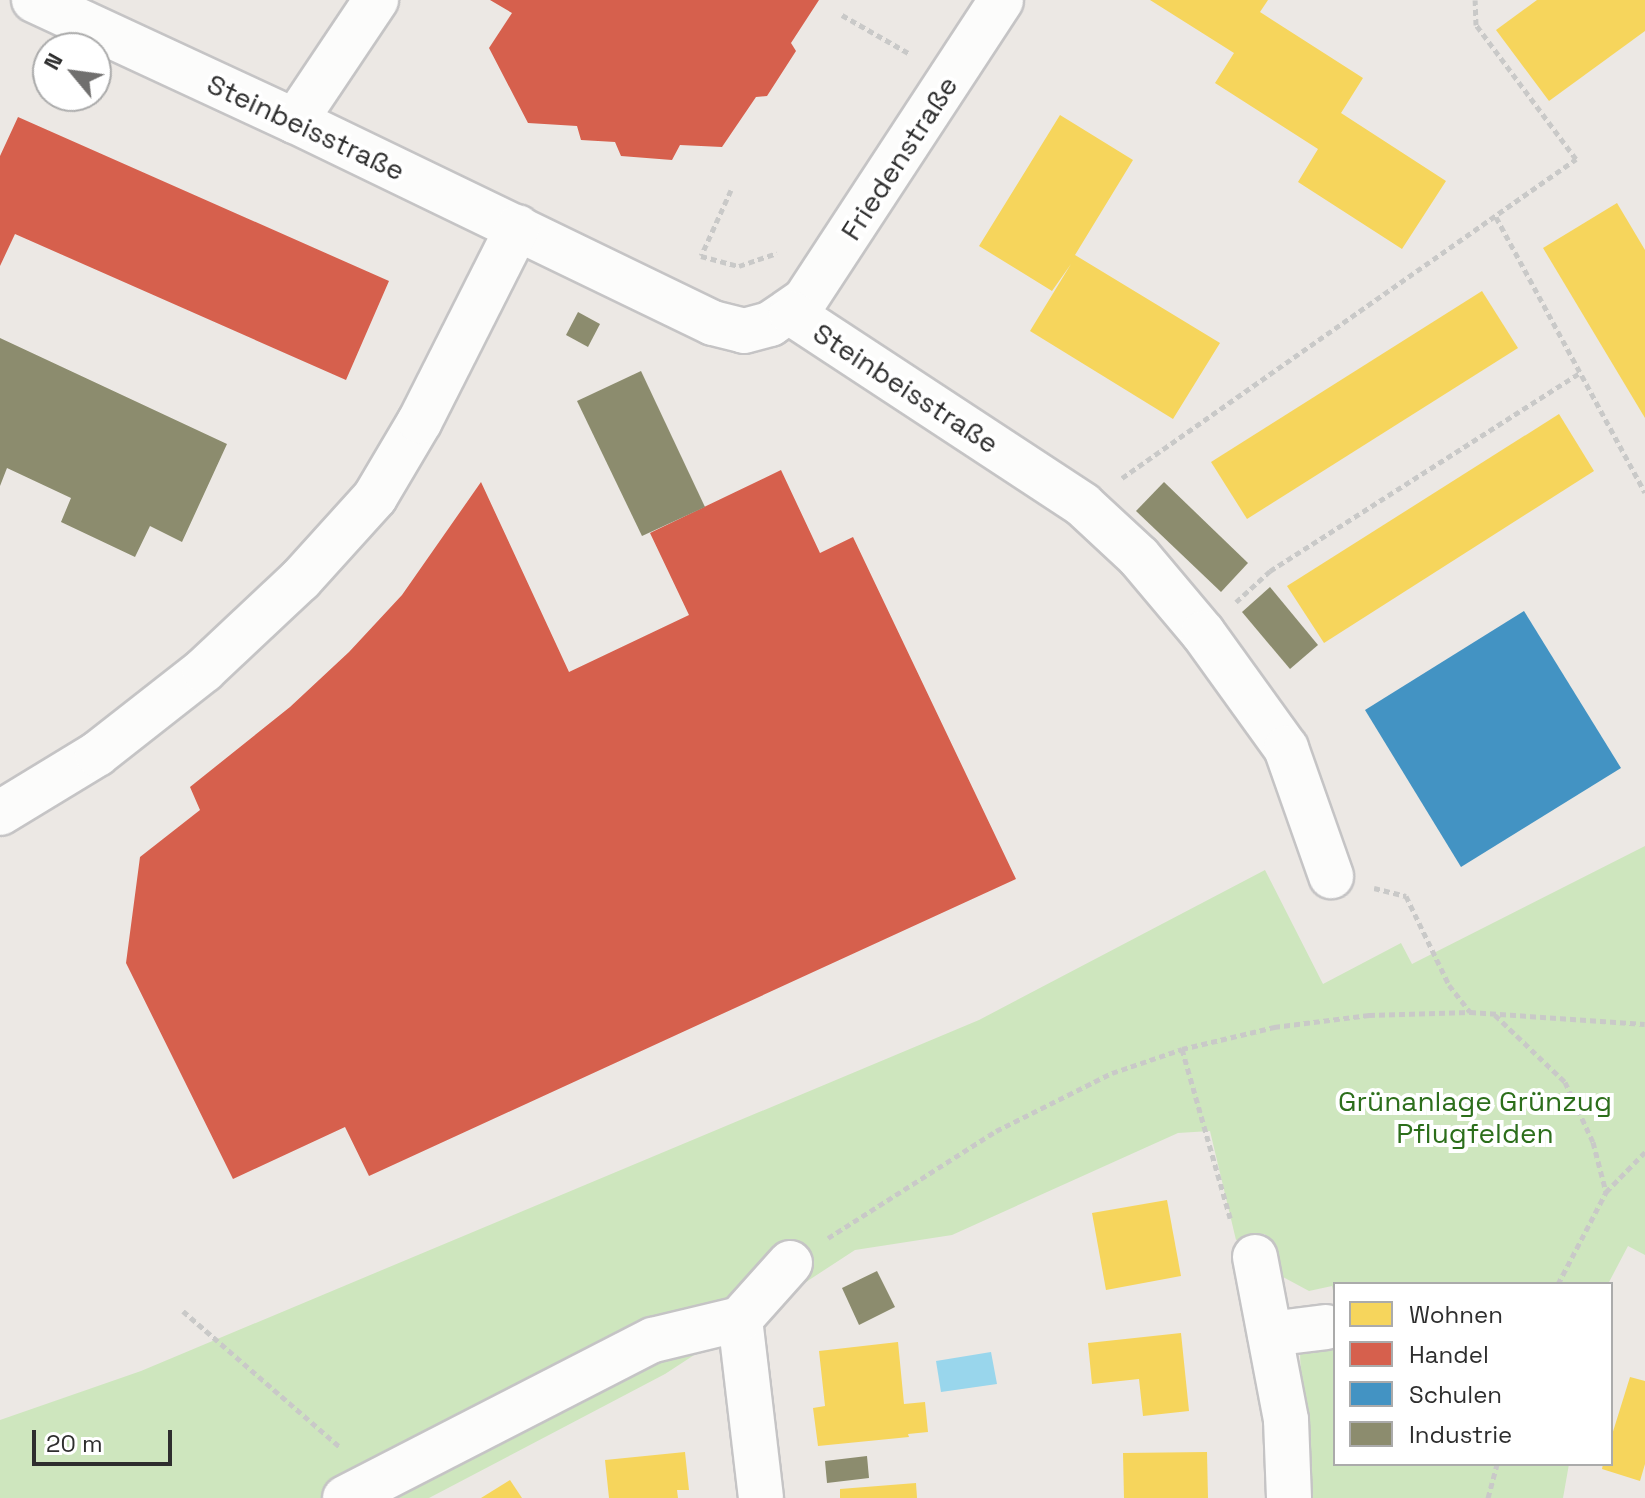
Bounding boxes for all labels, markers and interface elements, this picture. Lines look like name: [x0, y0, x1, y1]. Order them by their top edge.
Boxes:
north arrow: [32, 32, 112, 112]
text: N: [37, 48, 69, 75]
street label: Steinbeisstraße: [202, 67, 410, 187]
street label: Friedenstraße: [834, 70, 964, 246]
street label: Steinbeisstraße: [807, 316, 1005, 460]
park label: Grünanlage Grünzug Pflugfelden: [1338, 1084, 1612, 1150]
legend: [1333, 1282, 1613, 1466]
text: Wohnen: [1409, 1299, 1503, 1330]
text: Handel: [1409, 1339, 1489, 1370]
text: Schulen: [1409, 1379, 1502, 1410]
scale bar: [36, 1414, 176, 1464]
text: Industrie: [1409, 1419, 1512, 1450]
text: 20 m: [46, 1428, 103, 1459]

